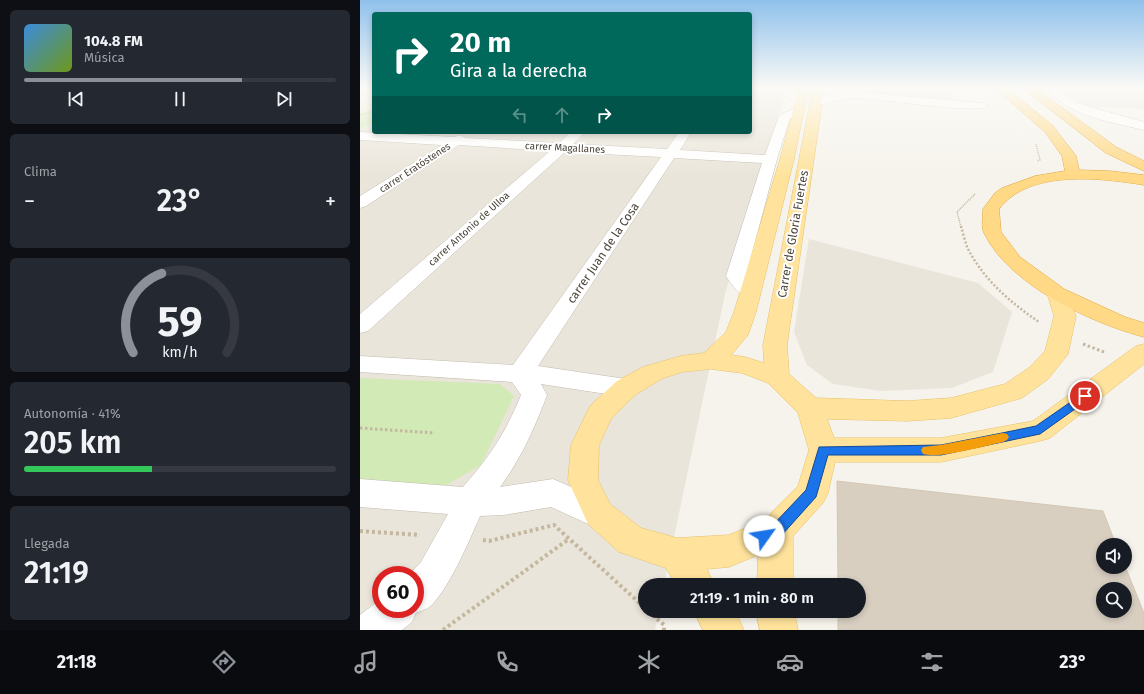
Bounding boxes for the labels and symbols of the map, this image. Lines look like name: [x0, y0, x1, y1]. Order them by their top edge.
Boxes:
street label: carrer Eratóstenes: [377, 140, 453, 196]
street label: carrer Magallanes: [525, 140, 606, 156]
street label: Carrer de Gloria Fuertes: [775, 169, 811, 299]
street label: carrer Antonio de Ulloa: [426, 189, 512, 269]
street label: carrer Juan de la Cosa: [564, 200, 642, 306]
pin: [1068, 379, 1102, 413]
position arrow: [743, 515, 785, 557]
speed limit sign: 60: [372, 566, 424, 618]

